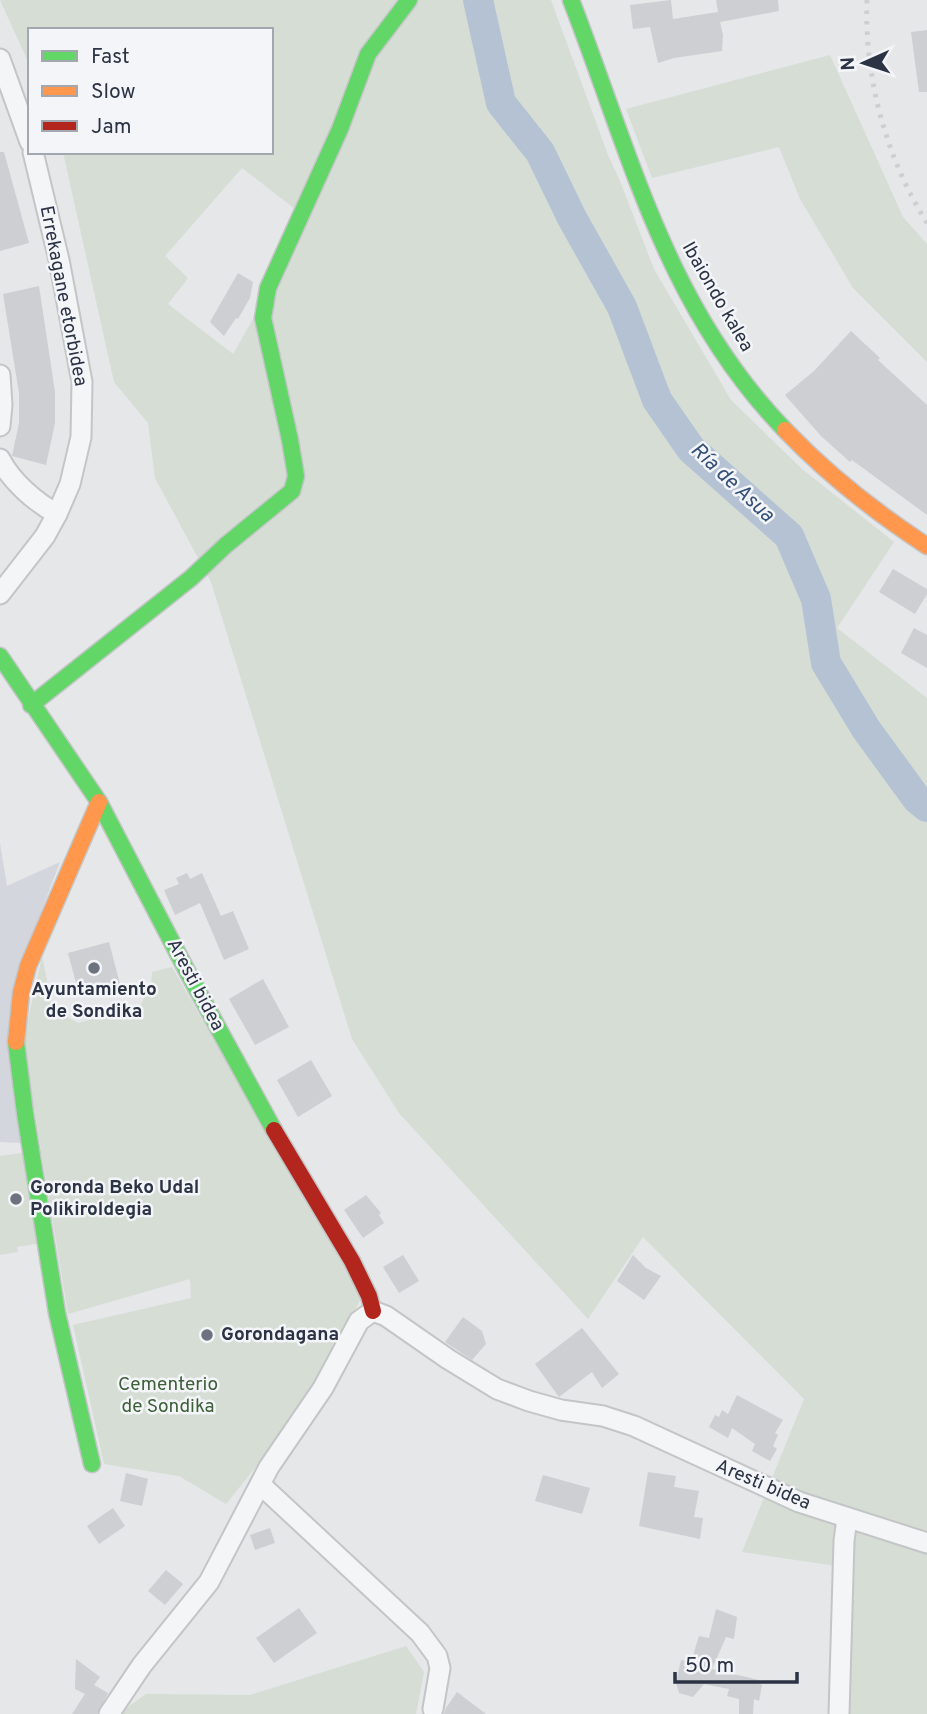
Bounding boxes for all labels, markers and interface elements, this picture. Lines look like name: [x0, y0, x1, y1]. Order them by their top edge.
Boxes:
legend: [28, 28, 273, 154]
north arrow: [829, 28, 899, 98]
text: Fast: [91, 44, 130, 71]
text: N: [837, 56, 861, 71]
text: Slow: [91, 79, 136, 106]
text: Jam: [91, 114, 132, 141]
street label: Errekagane etorbidea: [34, 204, 92, 388]
street label: Ibaiondo kalea: [676, 238, 758, 356]
water label: Ría de Asua: [684, 437, 780, 529]
street label: Aresti bidea: [161, 935, 229, 1035]
marker: Ayuntamiento de Sondika: [86, 960, 102, 976]
place label: Ayuntamiento de Sondika: [31, 978, 157, 1024]
place label: Goronda Beko Udal Polikiroldegia: [30, 1176, 199, 1222]
marker: Goronda Beko Udal Polikiroldegia: [8, 1191, 24, 1207]
place label: Gorondagana: [221, 1323, 339, 1347]
marker: Gorondagana: [199, 1327, 215, 1343]
park label: Cementerio de Sondika: [118, 1373, 218, 1419]
street label: Aresti bidea: [712, 1454, 814, 1516]
scale bar: [675, 1640, 797, 1684]
text: 50 m: [685, 1653, 734, 1680]

